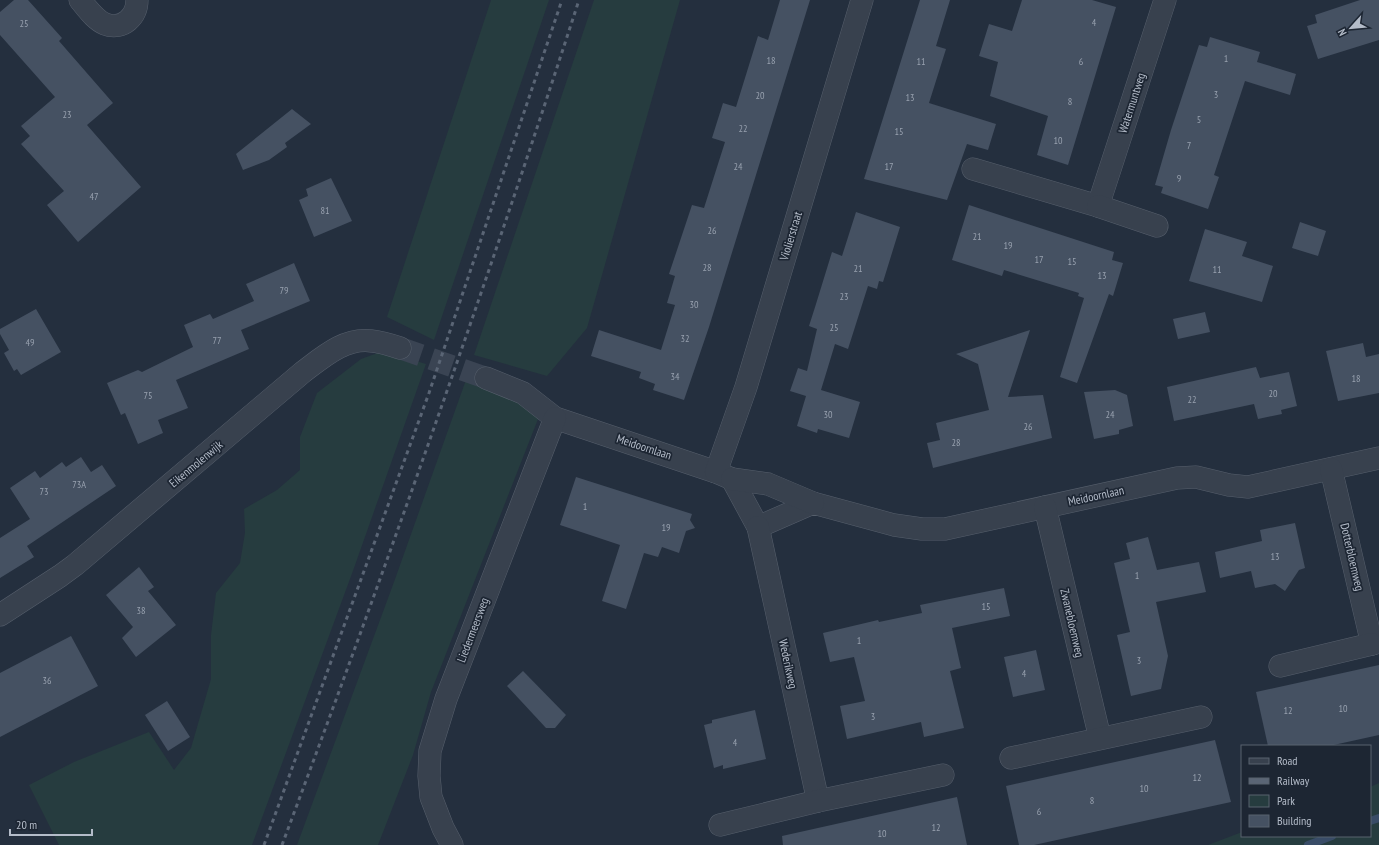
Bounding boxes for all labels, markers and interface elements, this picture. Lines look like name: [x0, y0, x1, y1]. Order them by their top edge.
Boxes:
north arrow: [1331, 8, 1371, 48]
house number: 4: [1092, 16, 1097, 29]
house number: 25: [20, 17, 29, 30]
text: N: [1334, 27, 1350, 38]
house number: 1: [1224, 52, 1228, 65]
house number: 18: [767, 54, 776, 67]
house number: 11: [917, 55, 926, 68]
house number: 6: [1079, 55, 1084, 68]
street label: Watermuntweg: [1115, 71, 1148, 135]
house number: 3: [1214, 88, 1218, 101]
house number: 20: [756, 89, 765, 102]
house number: 13: [906, 91, 915, 104]
house number: 8: [1068, 95, 1072, 108]
house number: 23: [63, 108, 72, 121]
house number: 5: [1197, 113, 1201, 126]
house number: 22: [739, 122, 748, 135]
house number: 15: [895, 125, 904, 138]
house number: 10: [1054, 134, 1063, 147]
house number: 7: [1187, 139, 1191, 152]
house number: 24: [734, 160, 743, 173]
house number: 17: [885, 160, 894, 173]
house number: 9: [1177, 172, 1181, 185]
house number: 47: [90, 190, 99, 203]
house number: 81: [321, 204, 330, 217]
street label: Violierstraat: [776, 209, 805, 263]
house number: 26: [708, 224, 717, 237]
house number: 21: [973, 230, 982, 243]
house number: 19: [1004, 239, 1013, 252]
house number: 17: [1035, 253, 1044, 266]
house number: 15: [1068, 255, 1077, 268]
house number: 28: [703, 261, 712, 274]
house number: 21: [854, 262, 863, 275]
house number: 11: [1213, 263, 1222, 276]
house number: 13: [1098, 269, 1107, 282]
house number: 79: [280, 284, 289, 297]
house number: 23: [840, 290, 849, 303]
house number: 30: [690, 298, 699, 311]
house number: 25: [830, 321, 839, 334]
house number: 32: [681, 332, 690, 345]
house number: 77: [213, 334, 222, 347]
house number: 49: [26, 336, 35, 349]
house number: 34: [671, 370, 680, 383]
house number: 18: [1352, 372, 1361, 385]
house number: 20: [1269, 387, 1278, 400]
house number: 75: [144, 389, 153, 402]
house number: 22: [1188, 393, 1197, 406]
house number: 30: [824, 408, 833, 421]
house number: 24: [1106, 408, 1115, 421]
house number: 26: [1024, 420, 1033, 433]
street label: Meidoornlaan: [615, 431, 674, 462]
house number: 28: [952, 436, 961, 449]
street label: Eikenmolenwijk: [166, 437, 226, 490]
house number: 73A: [72, 478, 86, 491]
street label: Meidoornlaan: [1066, 482, 1125, 509]
house number: 73: [40, 485, 49, 498]
house number: 1: [583, 500, 587, 513]
house number: 19: [662, 521, 671, 534]
street label: Dotterbloemweg: [1337, 521, 1368, 592]
house number: 13: [1271, 550, 1280, 563]
house number: 1: [1135, 569, 1139, 582]
street label: Zwanebloemweg: [1057, 587, 1088, 659]
street label: Liedermeersweg: [453, 595, 492, 664]
house number: 15: [982, 600, 991, 613]
house number: 38: [137, 604, 146, 617]
house number: 1: [857, 634, 861, 647]
street label: Wederikweg: [776, 638, 801, 690]
house number: 3: [1137, 654, 1141, 667]
house number: 4: [1022, 667, 1027, 680]
house number: 36: [43, 674, 52, 687]
house number: 10: [1339, 702, 1348, 715]
house number: 12: [1284, 704, 1293, 717]
house number: 3: [871, 710, 875, 723]
house number: 4: [733, 736, 738, 749]
legend: [1241, 745, 1371, 837]
text: Road: [1277, 753, 1297, 768]
house number: 12: [1193, 771, 1202, 784]
text: Railway: [1277, 773, 1310, 788]
house number: 10: [1140, 782, 1149, 795]
text: Park: [1277, 793, 1295, 808]
house number: 8: [1090, 794, 1094, 807]
house number: 6: [1037, 805, 1042, 818]
scale bar: [10, 811, 92, 837]
text: Building: [1277, 813, 1312, 828]
text: 20 m: [16, 817, 37, 832]
house number: 12: [932, 821, 941, 834]
house number: 10: [878, 827, 887, 840]

